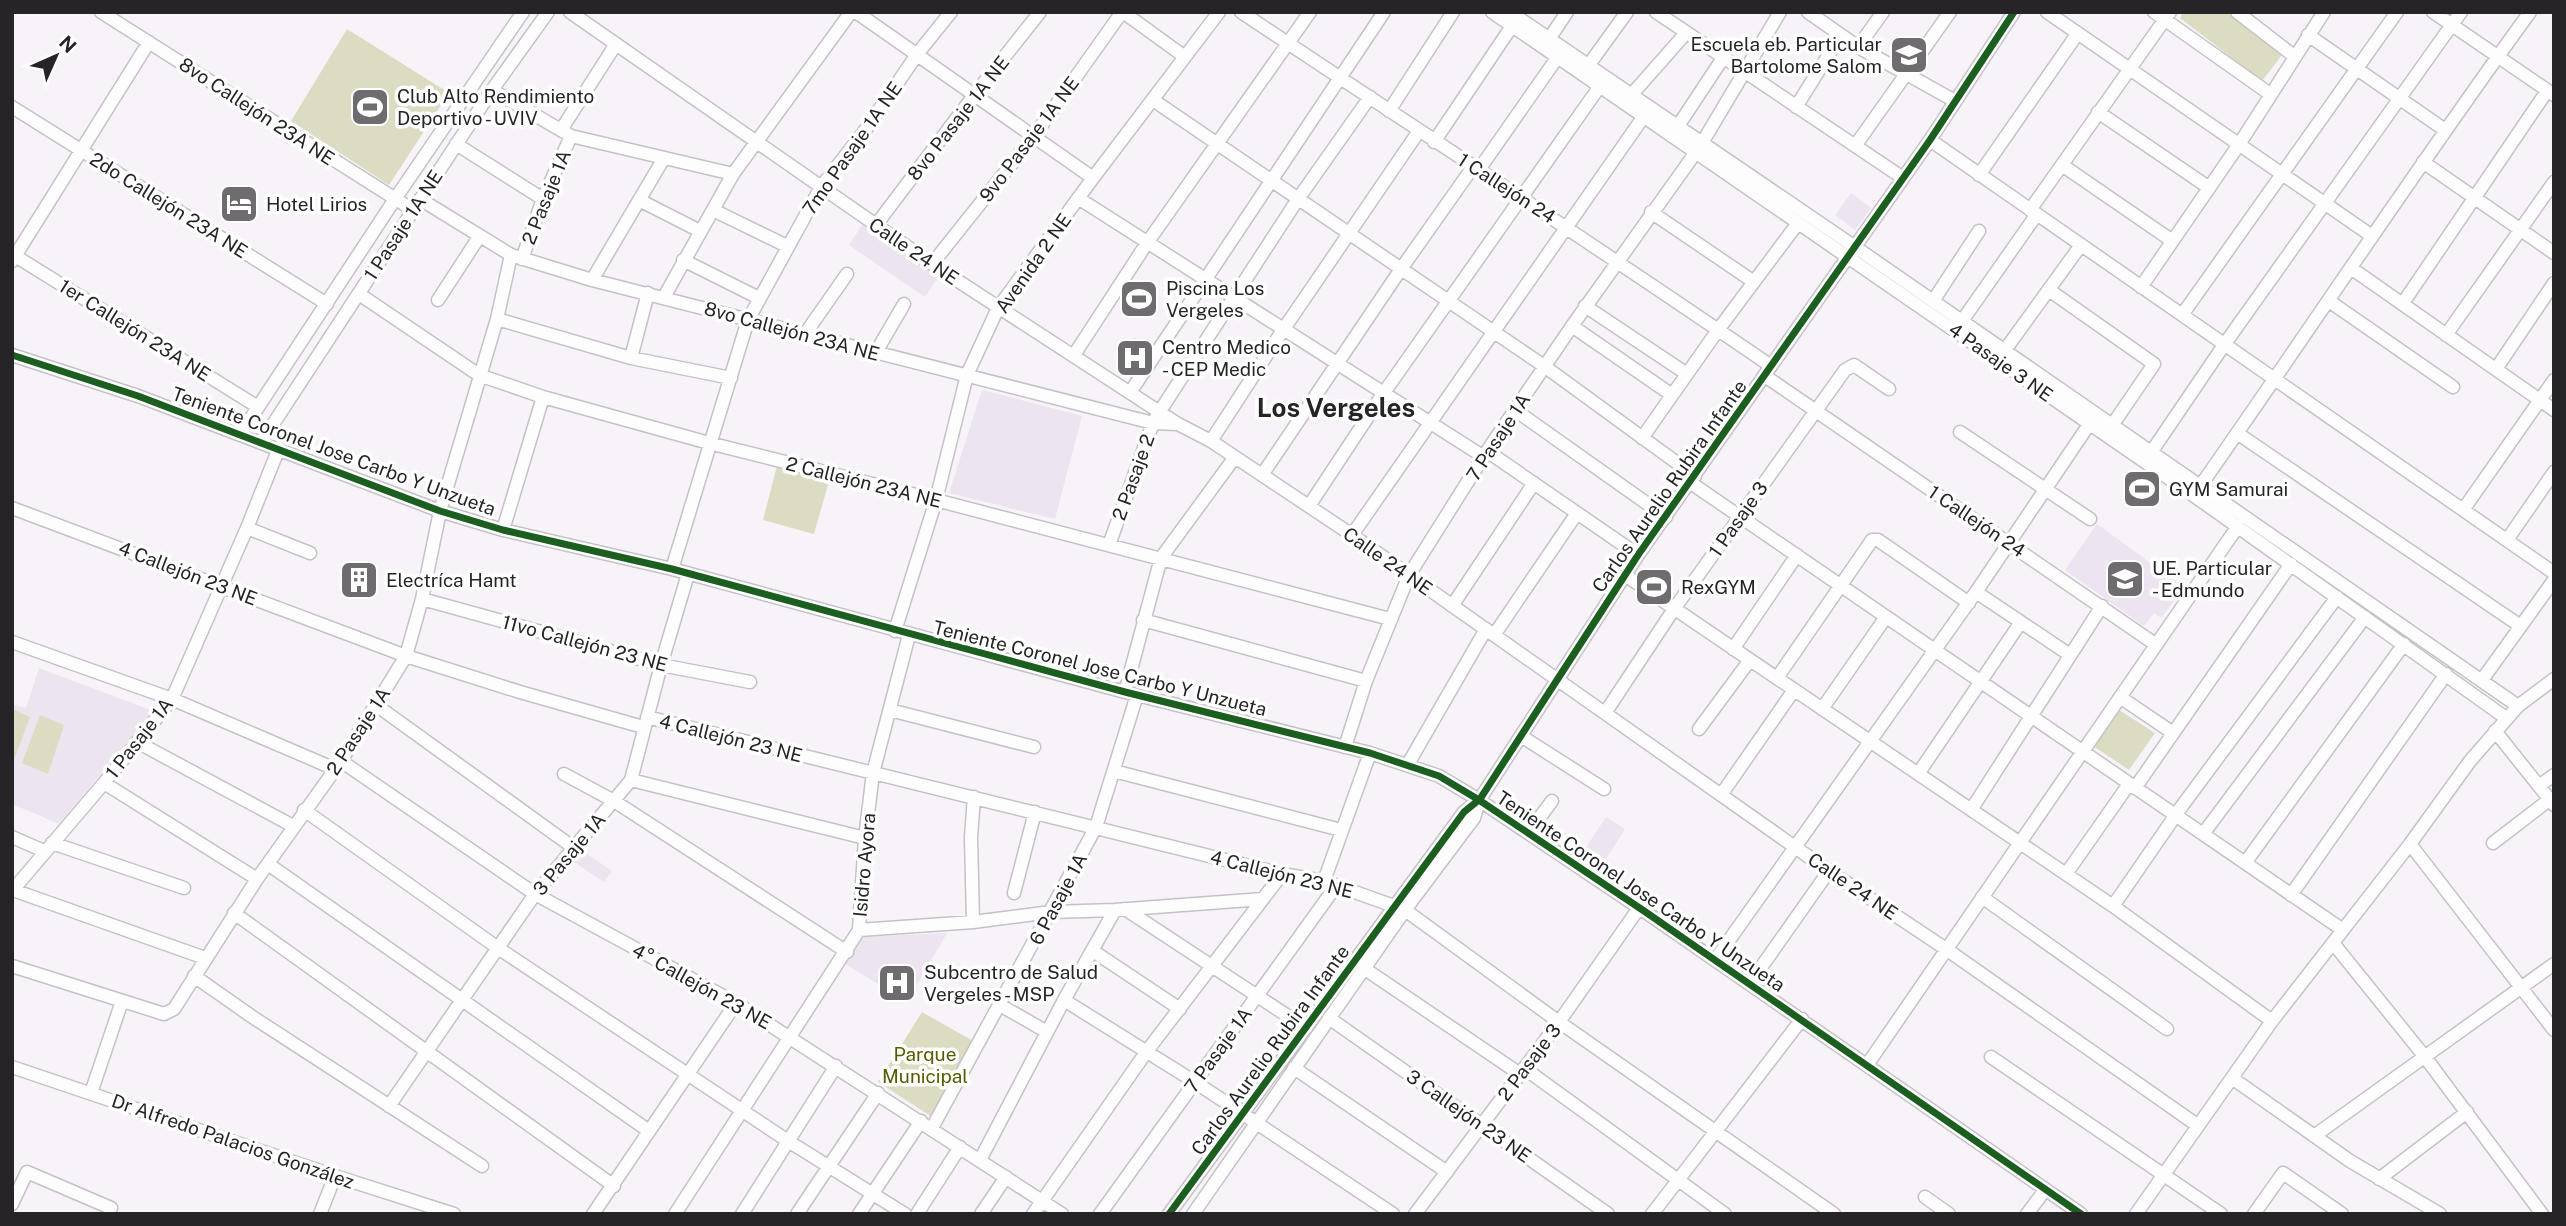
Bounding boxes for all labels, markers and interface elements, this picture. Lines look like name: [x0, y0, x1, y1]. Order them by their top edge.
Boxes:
north arrow: [21, 21, 91, 91]
text: N: [55, 31, 81, 57]
place label: Escuela eb. Particular Bartolome Salom: [1691, 33, 1882, 77]
school or university icon: Escuela eb. Particular Bartolome Salom: [1888, 34, 1930, 76]
street label: 8vo Pasaje 1A NE: [903, 51, 1013, 185]
street label: 8vo Callejón 23A NE: [175, 53, 339, 169]
street label: 9vo Pasaje 1A NE: [975, 72, 1083, 206]
street label: 7mo Pasaje 1A NE: [798, 77, 906, 219]
place label: Club Alto Rendimiento Deportivo - UVIV: [397, 85, 594, 129]
sports icon: Club Alto Rendimiento Deportivo - UVIV: [349, 86, 391, 128]
street label: 2 Pasaje 1A: [517, 147, 575, 247]
street label: 2do Callejón 23A NE: [86, 148, 252, 262]
street label: 1 Callejón 24: [1454, 148, 1560, 228]
street label: 1 Pasaje 1A NE: [359, 166, 447, 284]
hotel icon: Hotel Lirios: [218, 183, 260, 225]
place label: Hotel Lirios: [266, 193, 367, 215]
street label: Avenida 2 NE: [991, 209, 1075, 317]
street label: Calle 24 NE: [865, 213, 963, 289]
street label: 1er Callejón 23A NE: [55, 274, 215, 386]
place label: Piscina Los Vergeles: [1166, 277, 1264, 321]
sports icon: Piscina Los Vergeles: [1118, 278, 1160, 320]
street label: 8vo Callejón 23A NE: [702, 297, 882, 365]
street label: 4 Pasaje 3 NE: [1945, 318, 2057, 406]
place label: Centro Medico - CEP Medic: [1162, 336, 1291, 380]
hospital icon: Centro Medico - CEP Medic: [1114, 337, 1156, 379]
street label: Carlos Aurelio Rubira Infante: [1587, 376, 1751, 596]
street label: Teniente Coronel Jose Carbo Y Unzueta: [169, 382, 499, 520]
street label: 7 Pasaje 1A: [1462, 389, 1534, 485]
district label: Los Vergeles: [1257, 392, 1415, 423]
street label: 2 Pasaje 2: [1107, 431, 1159, 523]
street label: 2 Callejón 23A NE: [784, 452, 944, 512]
sports icon: GYM Samurai: [2121, 468, 2163, 510]
street label: 1 Pasaje 3: [1704, 477, 1772, 561]
place label: GYM Samurai: [2169, 478, 2288, 500]
street label: 1 Callejón 24: [1924, 481, 2030, 561]
street label: Calle 24 NE: [1339, 522, 1437, 600]
street label: 4 Callejón 23 NE: [115, 536, 261, 610]
place label: UE. Particular - Edmundo: [2152, 557, 2272, 601]
school or university icon: UE. Particular - Edmundo: [2104, 558, 2146, 600]
building icon: Electríca Hamt: [338, 559, 380, 601]
sports icon: RexGYM: [1633, 566, 1675, 608]
place label: Electríca Hamt: [386, 569, 517, 591]
place label: RexGYM: [1681, 576, 1756, 598]
street label: 11vo Callejón 23 NE: [500, 610, 670, 676]
street label: Teniente Coronel Jose Carbo Y Unzueta: [931, 616, 1269, 720]
street label: 2 Pasaje 1A: [322, 683, 394, 779]
street label: 1 Pasaje 1A: [101, 693, 177, 783]
street label: 4 Callejón 23 NE: [657, 710, 805, 766]
street label: Teniente Coronel Jose Carbo Y Unzueta: [1493, 786, 1789, 996]
street label: 3 Pasaje 1A: [528, 808, 610, 900]
street label: Isidro Ayora: [848, 812, 880, 918]
street label: 4 Callejón 23 NE: [1208, 846, 1356, 902]
street label: Calle 24 NE: [1804, 848, 1902, 924]
street label: 6 Pasaje 1A: [1025, 850, 1091, 948]
street label: 4° Callejón 23 NE: [629, 939, 775, 1033]
street label: Carlos Aurelio Rubira Infante: [1186, 941, 1354, 1159]
place label: Subcentro de Salud Vergeles - MSP: [924, 961, 1098, 1005]
hospital icon: Subcentro de Salud Vergeles - MSP: [876, 962, 918, 1004]
street label: 7 Pasaje 1A: [1180, 1003, 1256, 1097]
street label: 2 Pasaje 3: [1493, 1019, 1565, 1105]
park label: Parque Municipal: [882, 1043, 968, 1087]
street label: 3 Callejón 23 NE: [1403, 1065, 1535, 1167]
street label: Dr Alfredo Palacios González: [109, 1089, 357, 1193]

